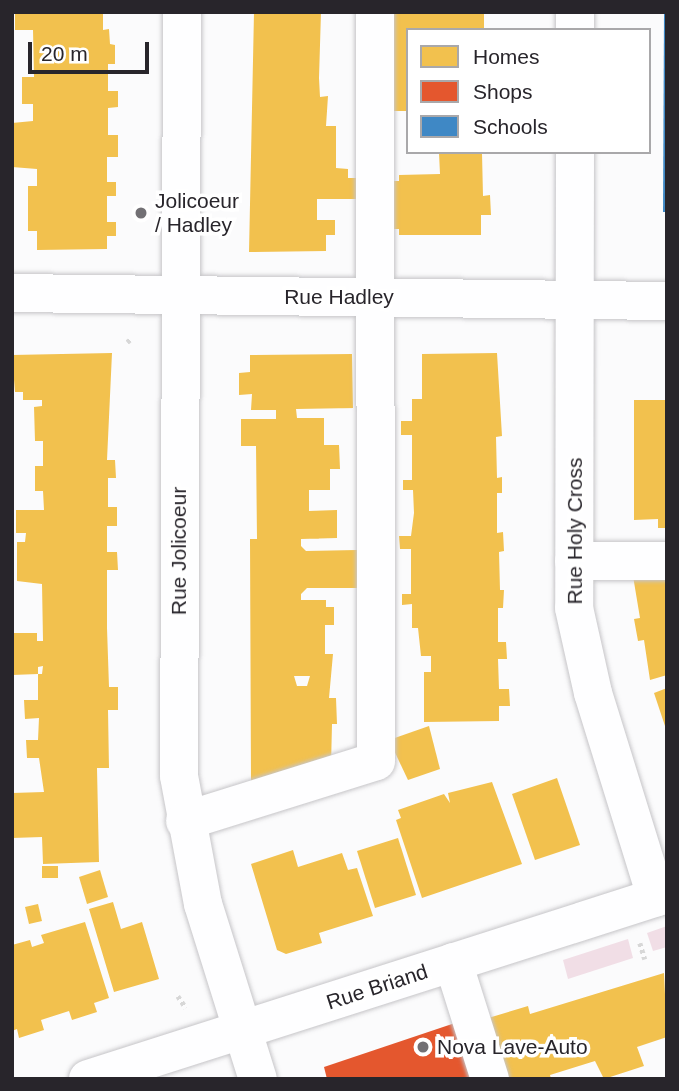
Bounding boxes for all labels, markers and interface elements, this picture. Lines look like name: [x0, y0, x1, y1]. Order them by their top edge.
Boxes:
scale bar: [32, 28, 152, 72]
legend: [406, 28, 651, 154]
text: 20 m: [41, 42, 88, 65]
text: Homes: [473, 45, 540, 68]
text: Shops: [473, 80, 533, 103]
text: Schools: [473, 115, 548, 138]
place label: Jolicoeur / Hadley: [155, 188, 239, 238]
marker: Jolicoeur / Hadley: [133, 205, 149, 221]
street label: Rue Hadley: [284, 284, 394, 310]
street label: Rue Holy Cross: [562, 457, 588, 605]
street label: Rue Jolicoeur: [166, 487, 192, 615]
street label: Rue Briand: [323, 959, 431, 1015]
place label: Nova Lave-Auto: [437, 1034, 588, 1060]
marker: Nova Lave-Auto: [415, 1039, 431, 1055]

